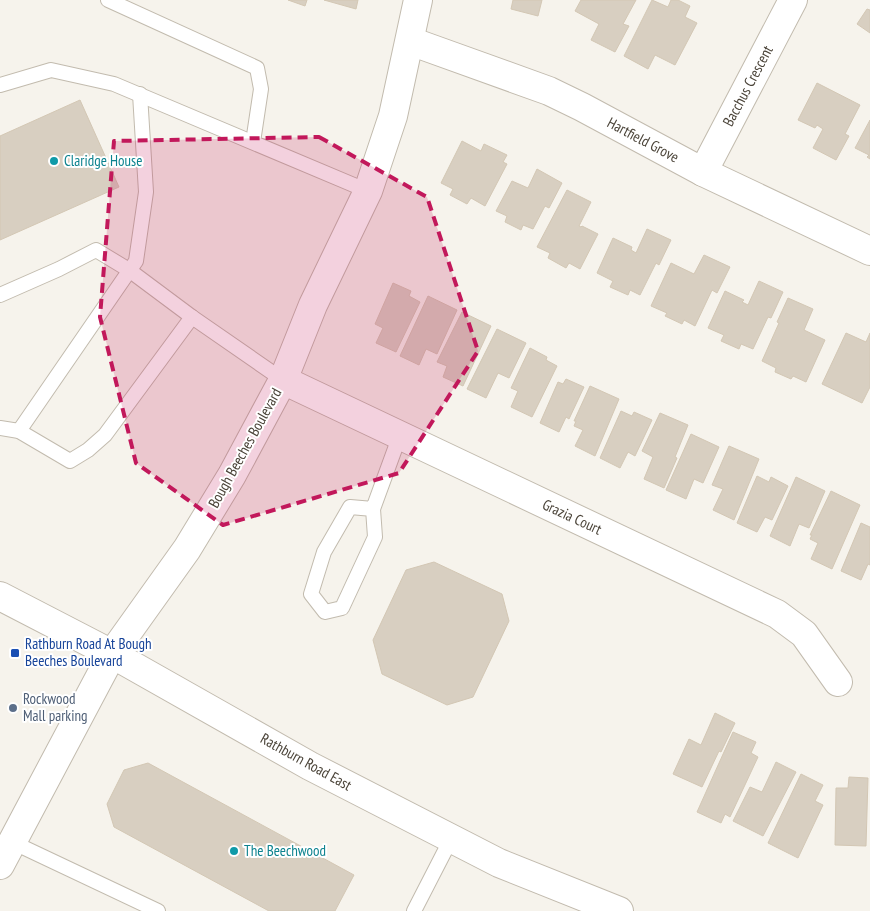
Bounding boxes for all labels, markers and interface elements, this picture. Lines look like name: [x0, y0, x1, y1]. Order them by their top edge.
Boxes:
street label: Bacchus Crescent: [718, 42, 777, 129]
street label: Hartfield Grove: [604, 113, 682, 166]
place label: Claridge House: [64, 151, 142, 170]
marker: Claridge House: [48, 155, 60, 167]
street label: Bough Beeches Boulevard: [204, 385, 285, 511]
street label: Grazia Court: [539, 495, 605, 539]
place label: Rathburn Road At Bough Beeches Boulevard: [25, 634, 152, 670]
marker: Rathburn Road At Bough Beeches Boulevard: [9, 647, 21, 659]
place label: Rockwood Mall parking: [23, 689, 88, 725]
marker: Rockwood Mall parking: [7, 702, 19, 714]
street label: Rathburn Road East: [257, 729, 355, 794]
place label: The Beechwood: [244, 841, 326, 860]
marker: The Beechwood: [228, 845, 240, 857]

